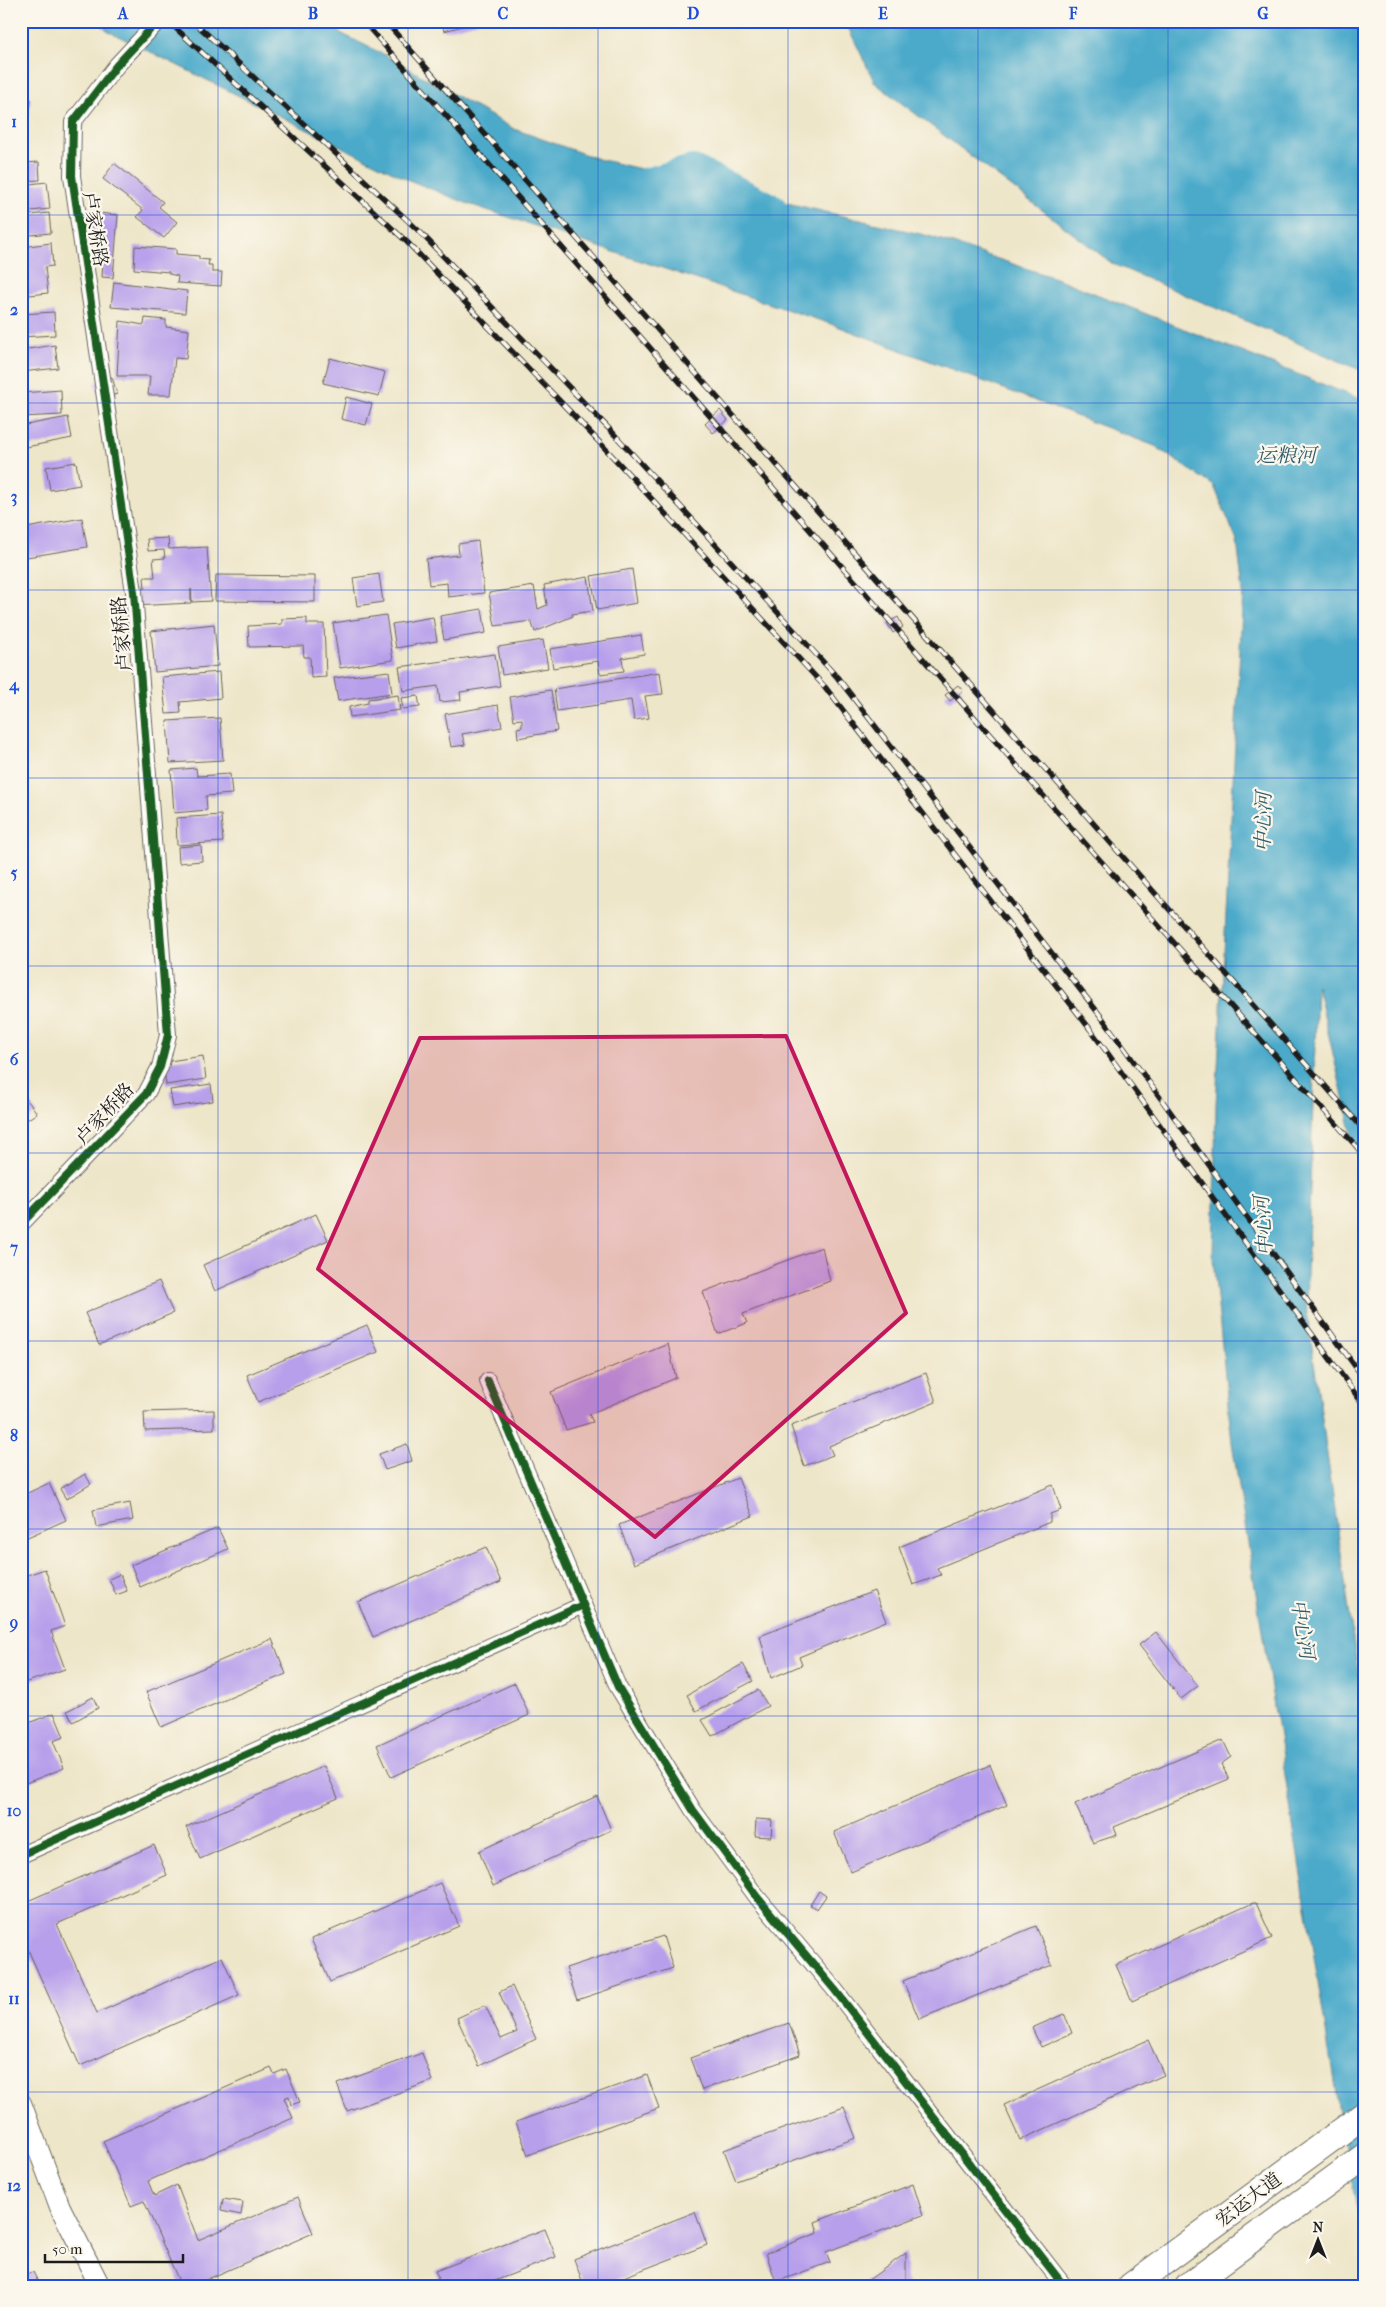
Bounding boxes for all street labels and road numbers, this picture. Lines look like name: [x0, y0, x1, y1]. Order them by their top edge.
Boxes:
street label: 卢家桥路: [78, 190, 112, 268]
street label: 卢家桥路: [108, 595, 136, 673]
street label: 卢家桥路: [71, 1078, 139, 1149]
street label: 宏运大道: [1212, 2168, 1286, 2231]

